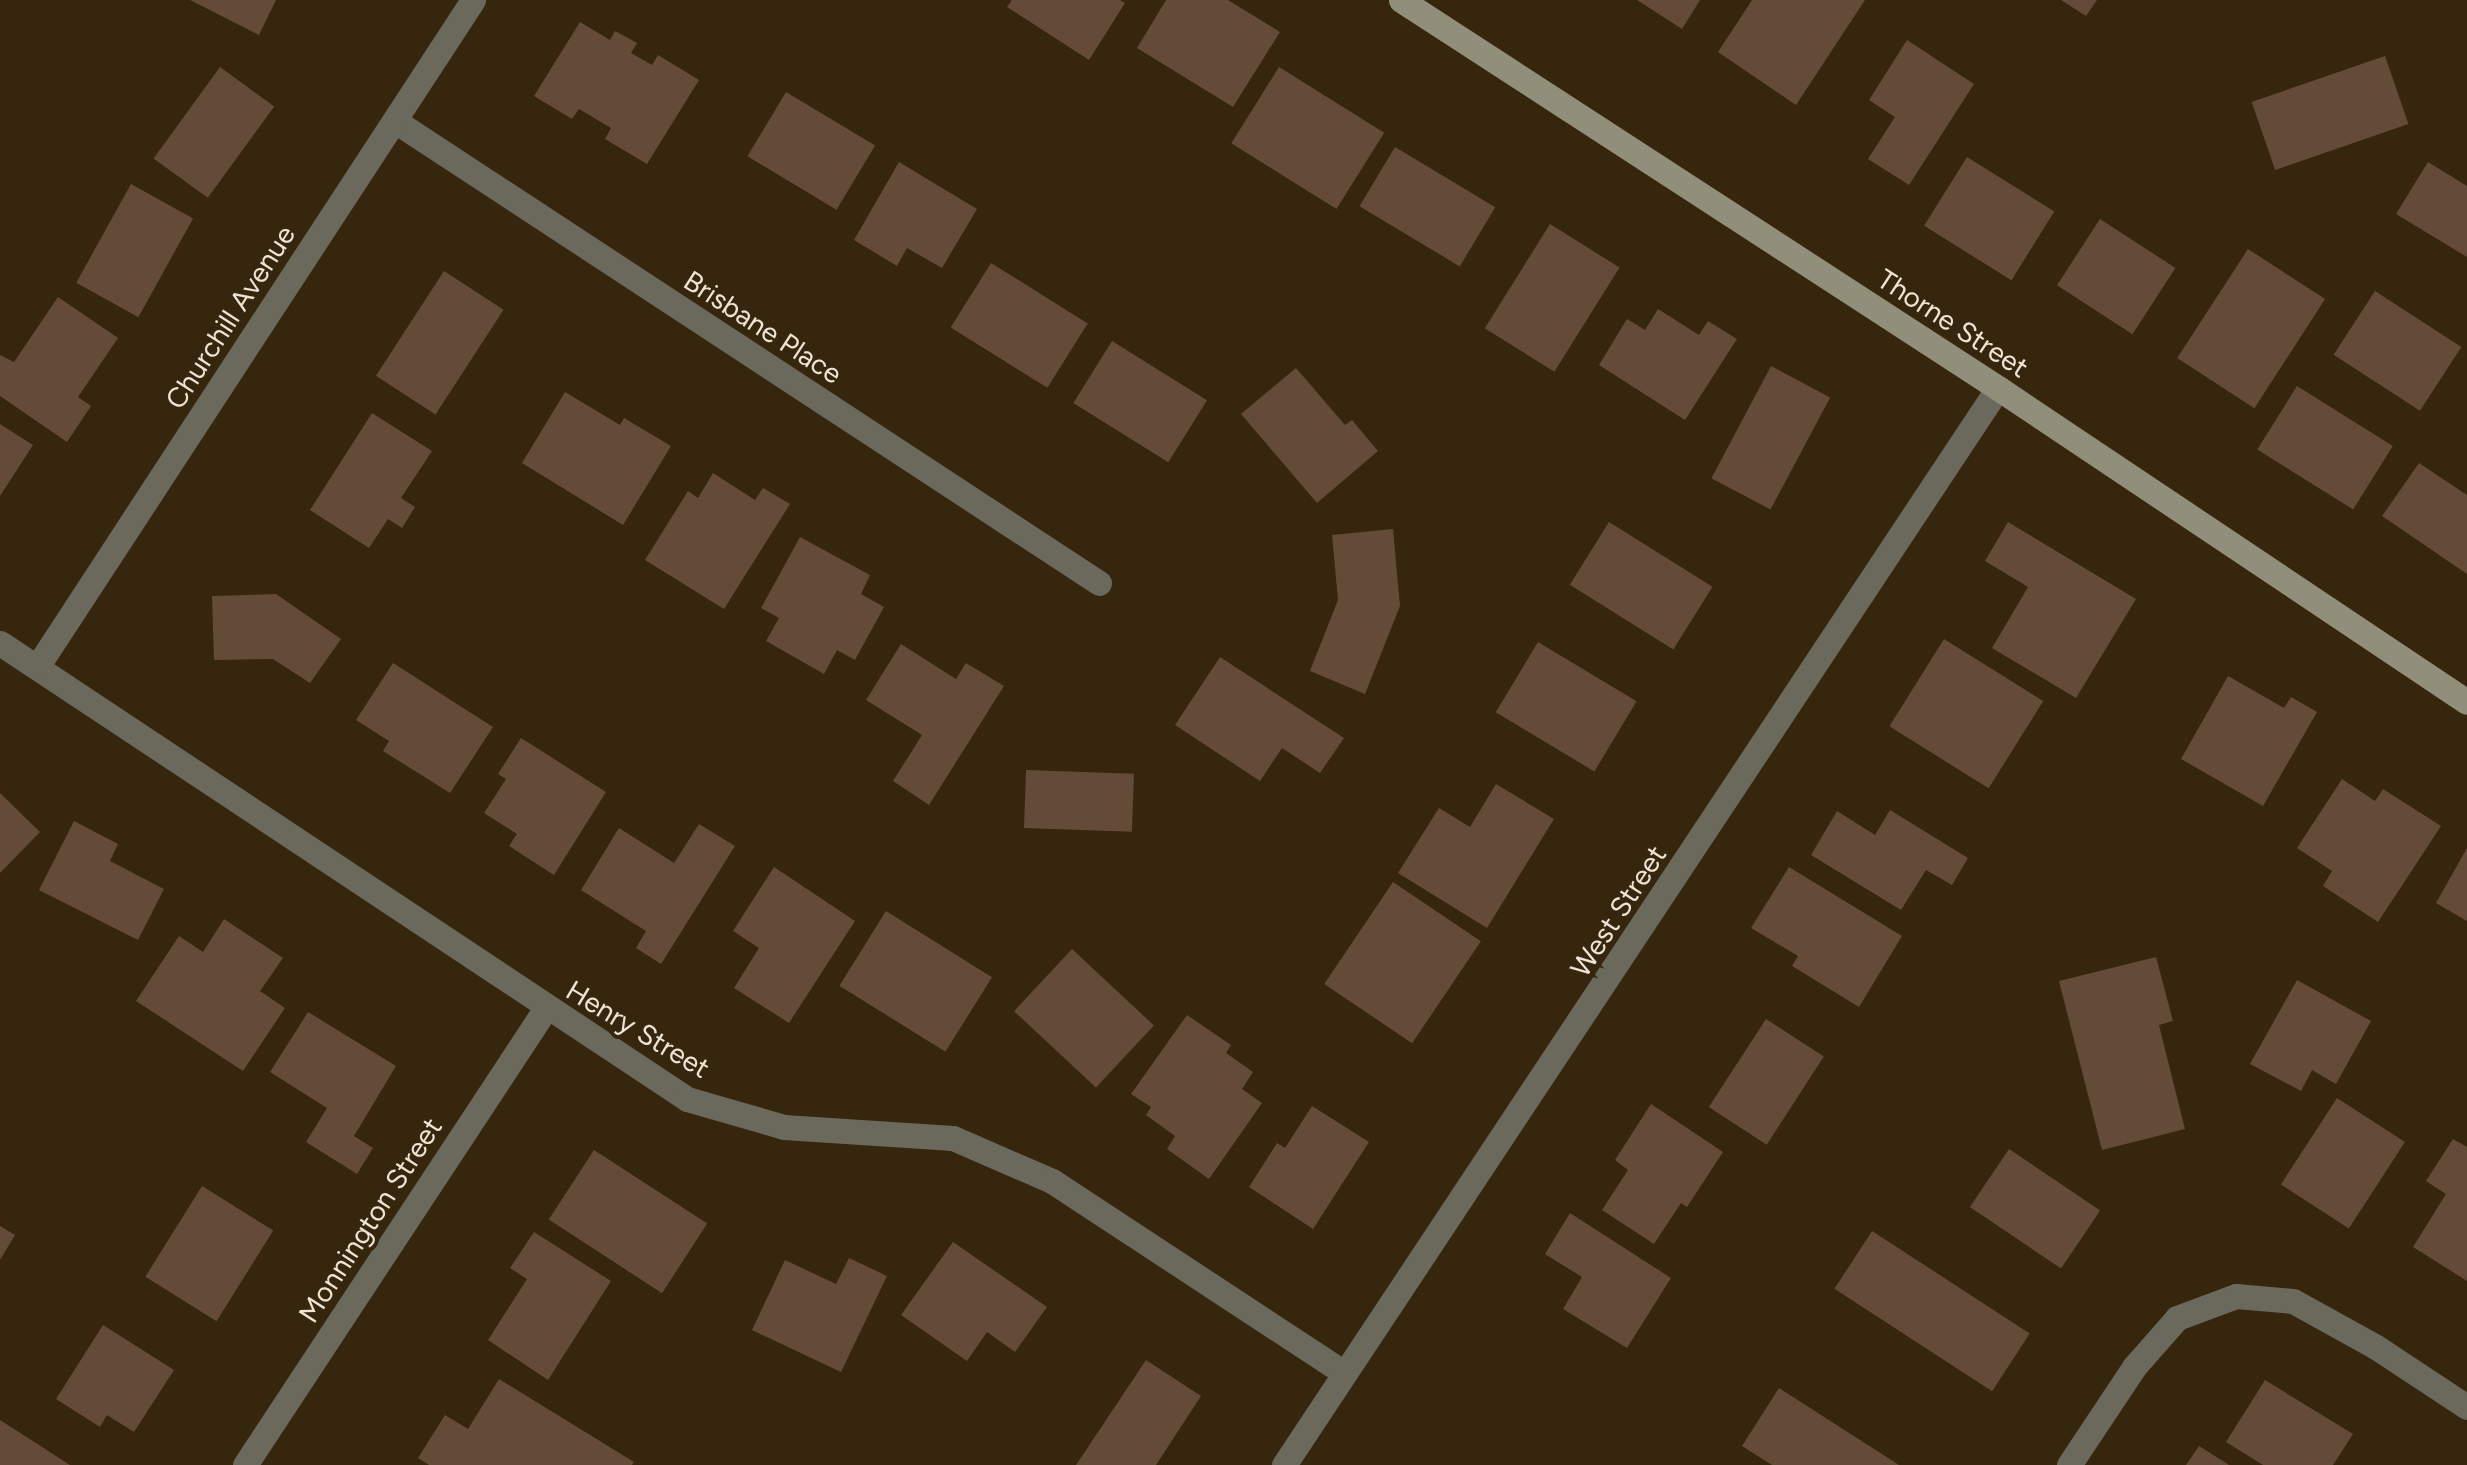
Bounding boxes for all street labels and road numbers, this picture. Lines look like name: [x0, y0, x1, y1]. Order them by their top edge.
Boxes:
street label: Churchill Avenue: [158, 219, 302, 415]
street label: Thorne Street: [1871, 262, 2035, 384]
street label: Brisbane Place: [678, 263, 848, 391]
street label: West Street: [1563, 839, 1673, 983]
street label: Henry Street: [560, 973, 716, 1085]
street label: Monnington Street: [291, 1111, 449, 1329]

